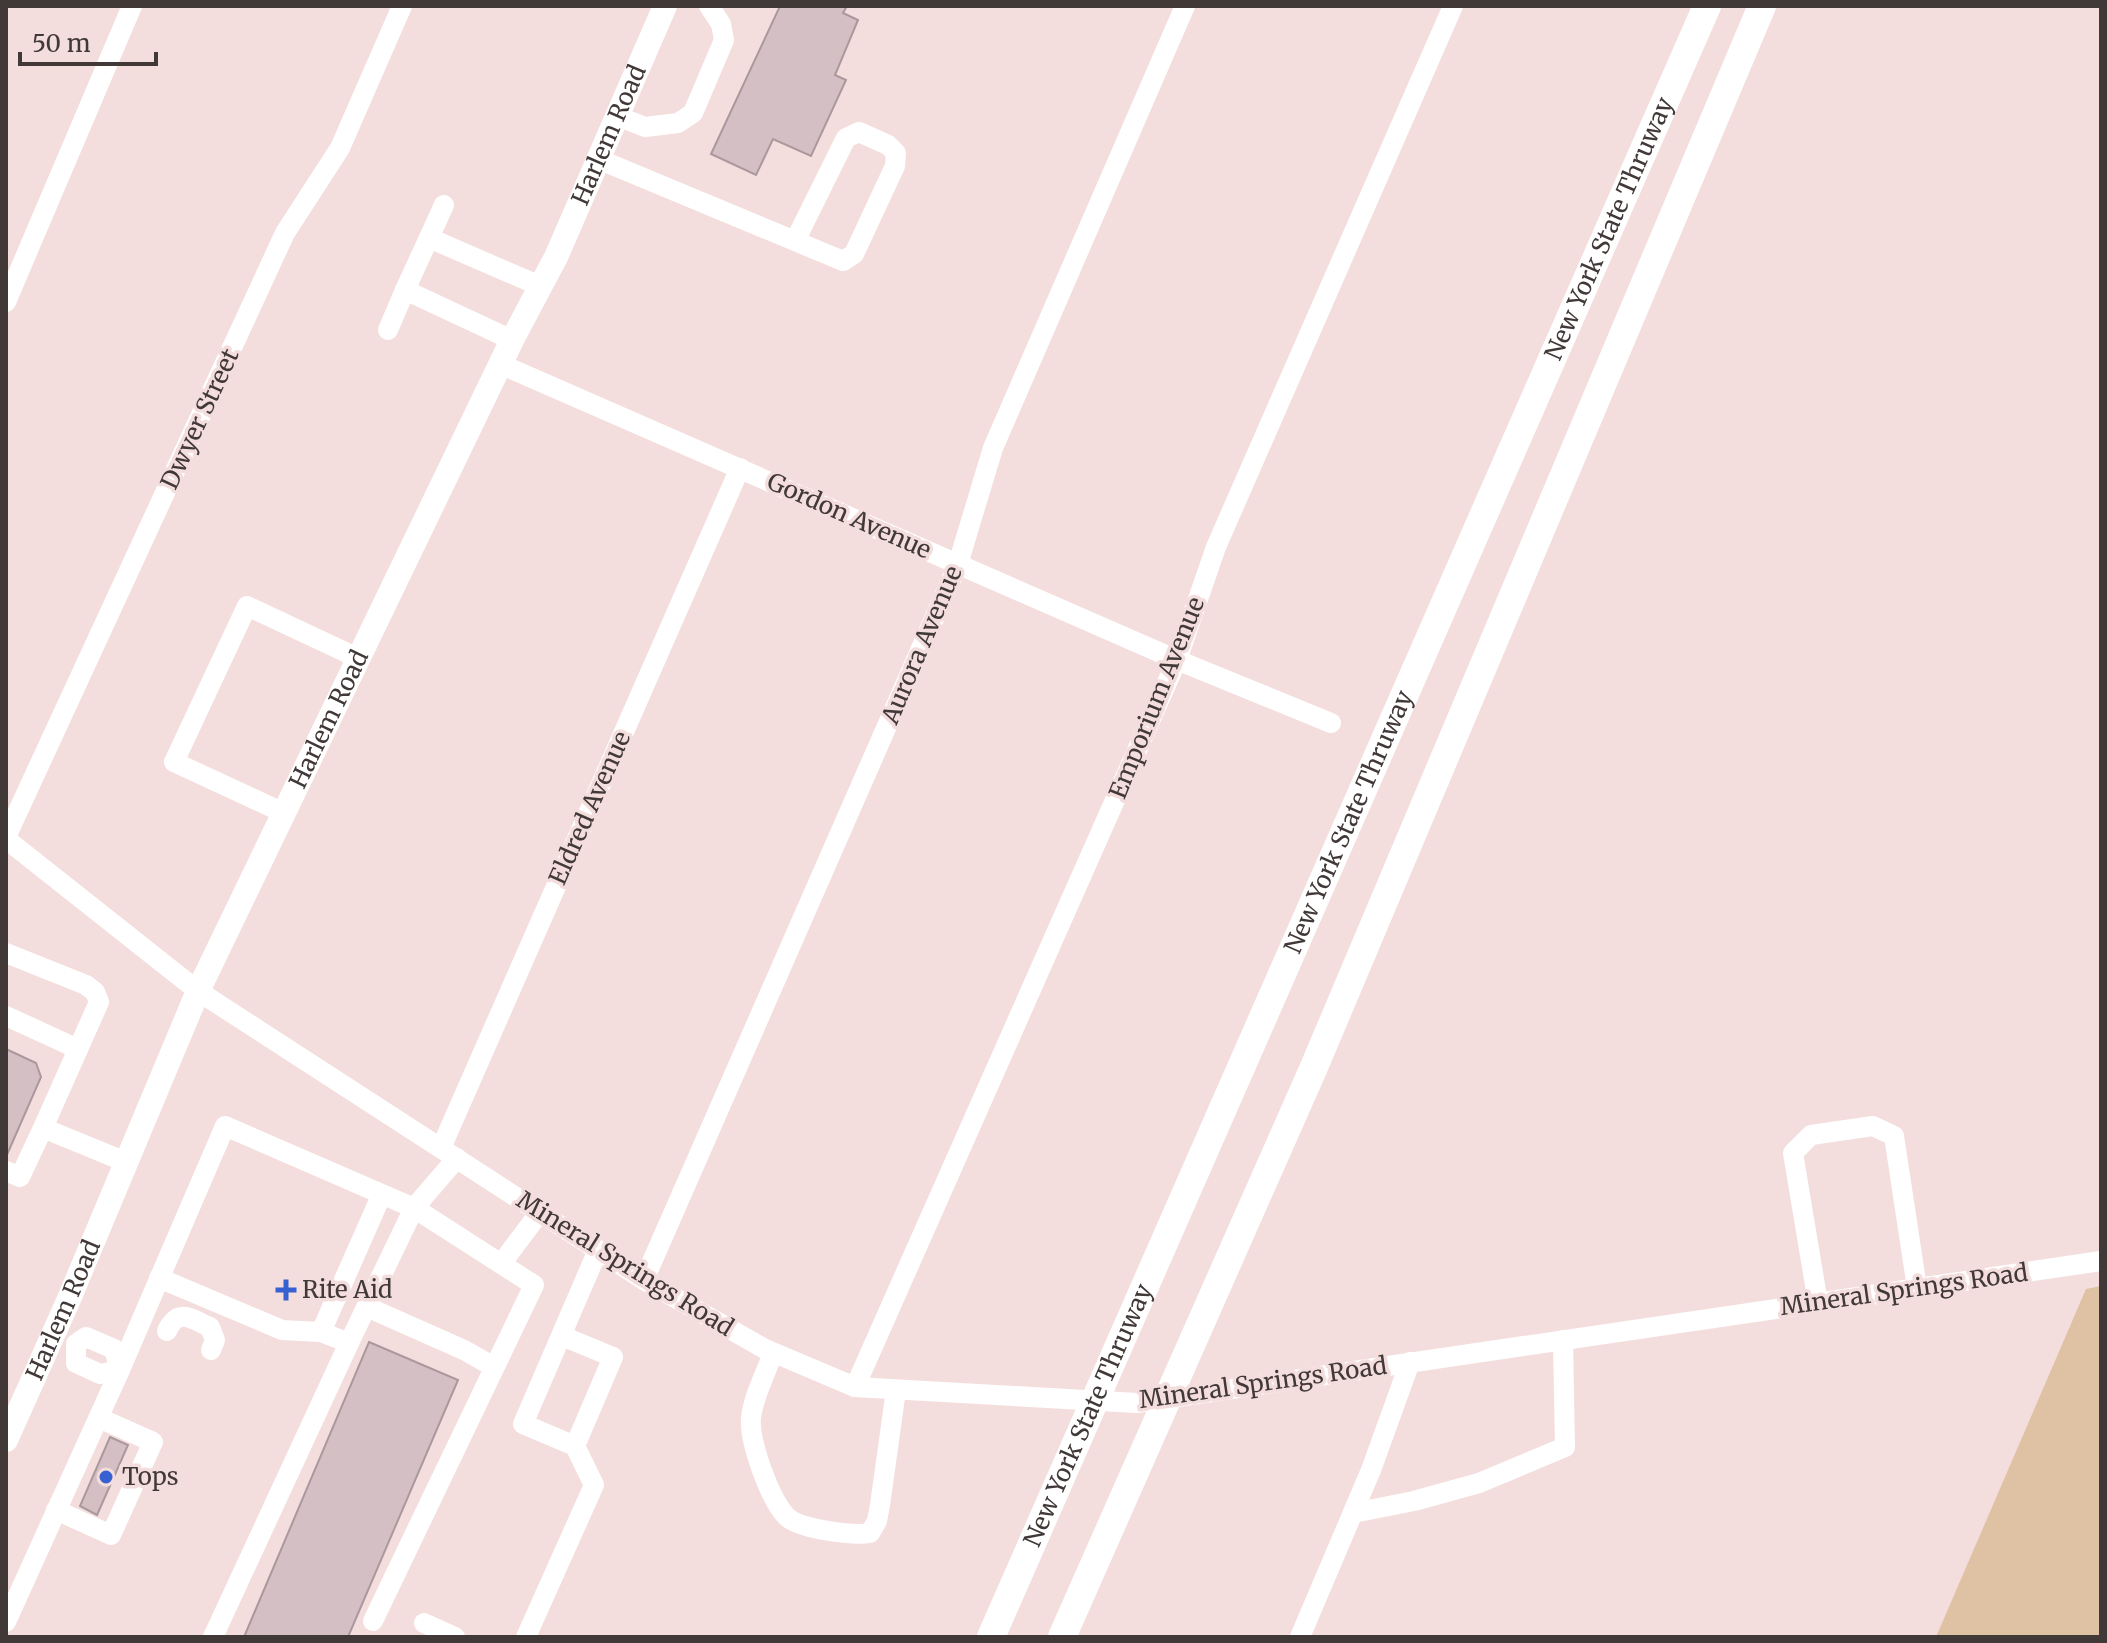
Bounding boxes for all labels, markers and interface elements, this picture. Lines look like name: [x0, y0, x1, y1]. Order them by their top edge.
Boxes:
scale bar: [20, 16, 156, 66]
text: 50 m: [32, 28, 91, 59]
street label: Harlem Road: [564, 60, 653, 210]
street label: New York State Thruway: [1538, 92, 1680, 365]
street label: Dwyer Street: [154, 343, 246, 494]
street label: Gordon Avenue: [762, 466, 936, 566]
street label: Aurora Avenue: [874, 561, 969, 729]
street label: Emporium Avenue: [1102, 592, 1211, 803]
street label: Harlem Road: [282, 645, 375, 793]
street label: New York State Thruway: [1277, 686, 1420, 958]
street label: Eldred Avenue: [542, 726, 637, 889]
street label: Mineral Springs Road: [511, 1184, 739, 1343]
street label: Harlem Road: [19, 1235, 107, 1385]
street label: Mineral Springs Road: [1778, 1257, 2030, 1322]
place label: Rite Aid: [302, 1274, 392, 1305]
street label: New York State Thruway: [1017, 1279, 1159, 1551]
marker: Rite Aid: [277, 1281, 295, 1299]
street label: Mineral Springs Road: [1137, 1350, 1389, 1415]
place label: Tops: [122, 1461, 178, 1492]
marker: Tops: [97, 1468, 115, 1486]

